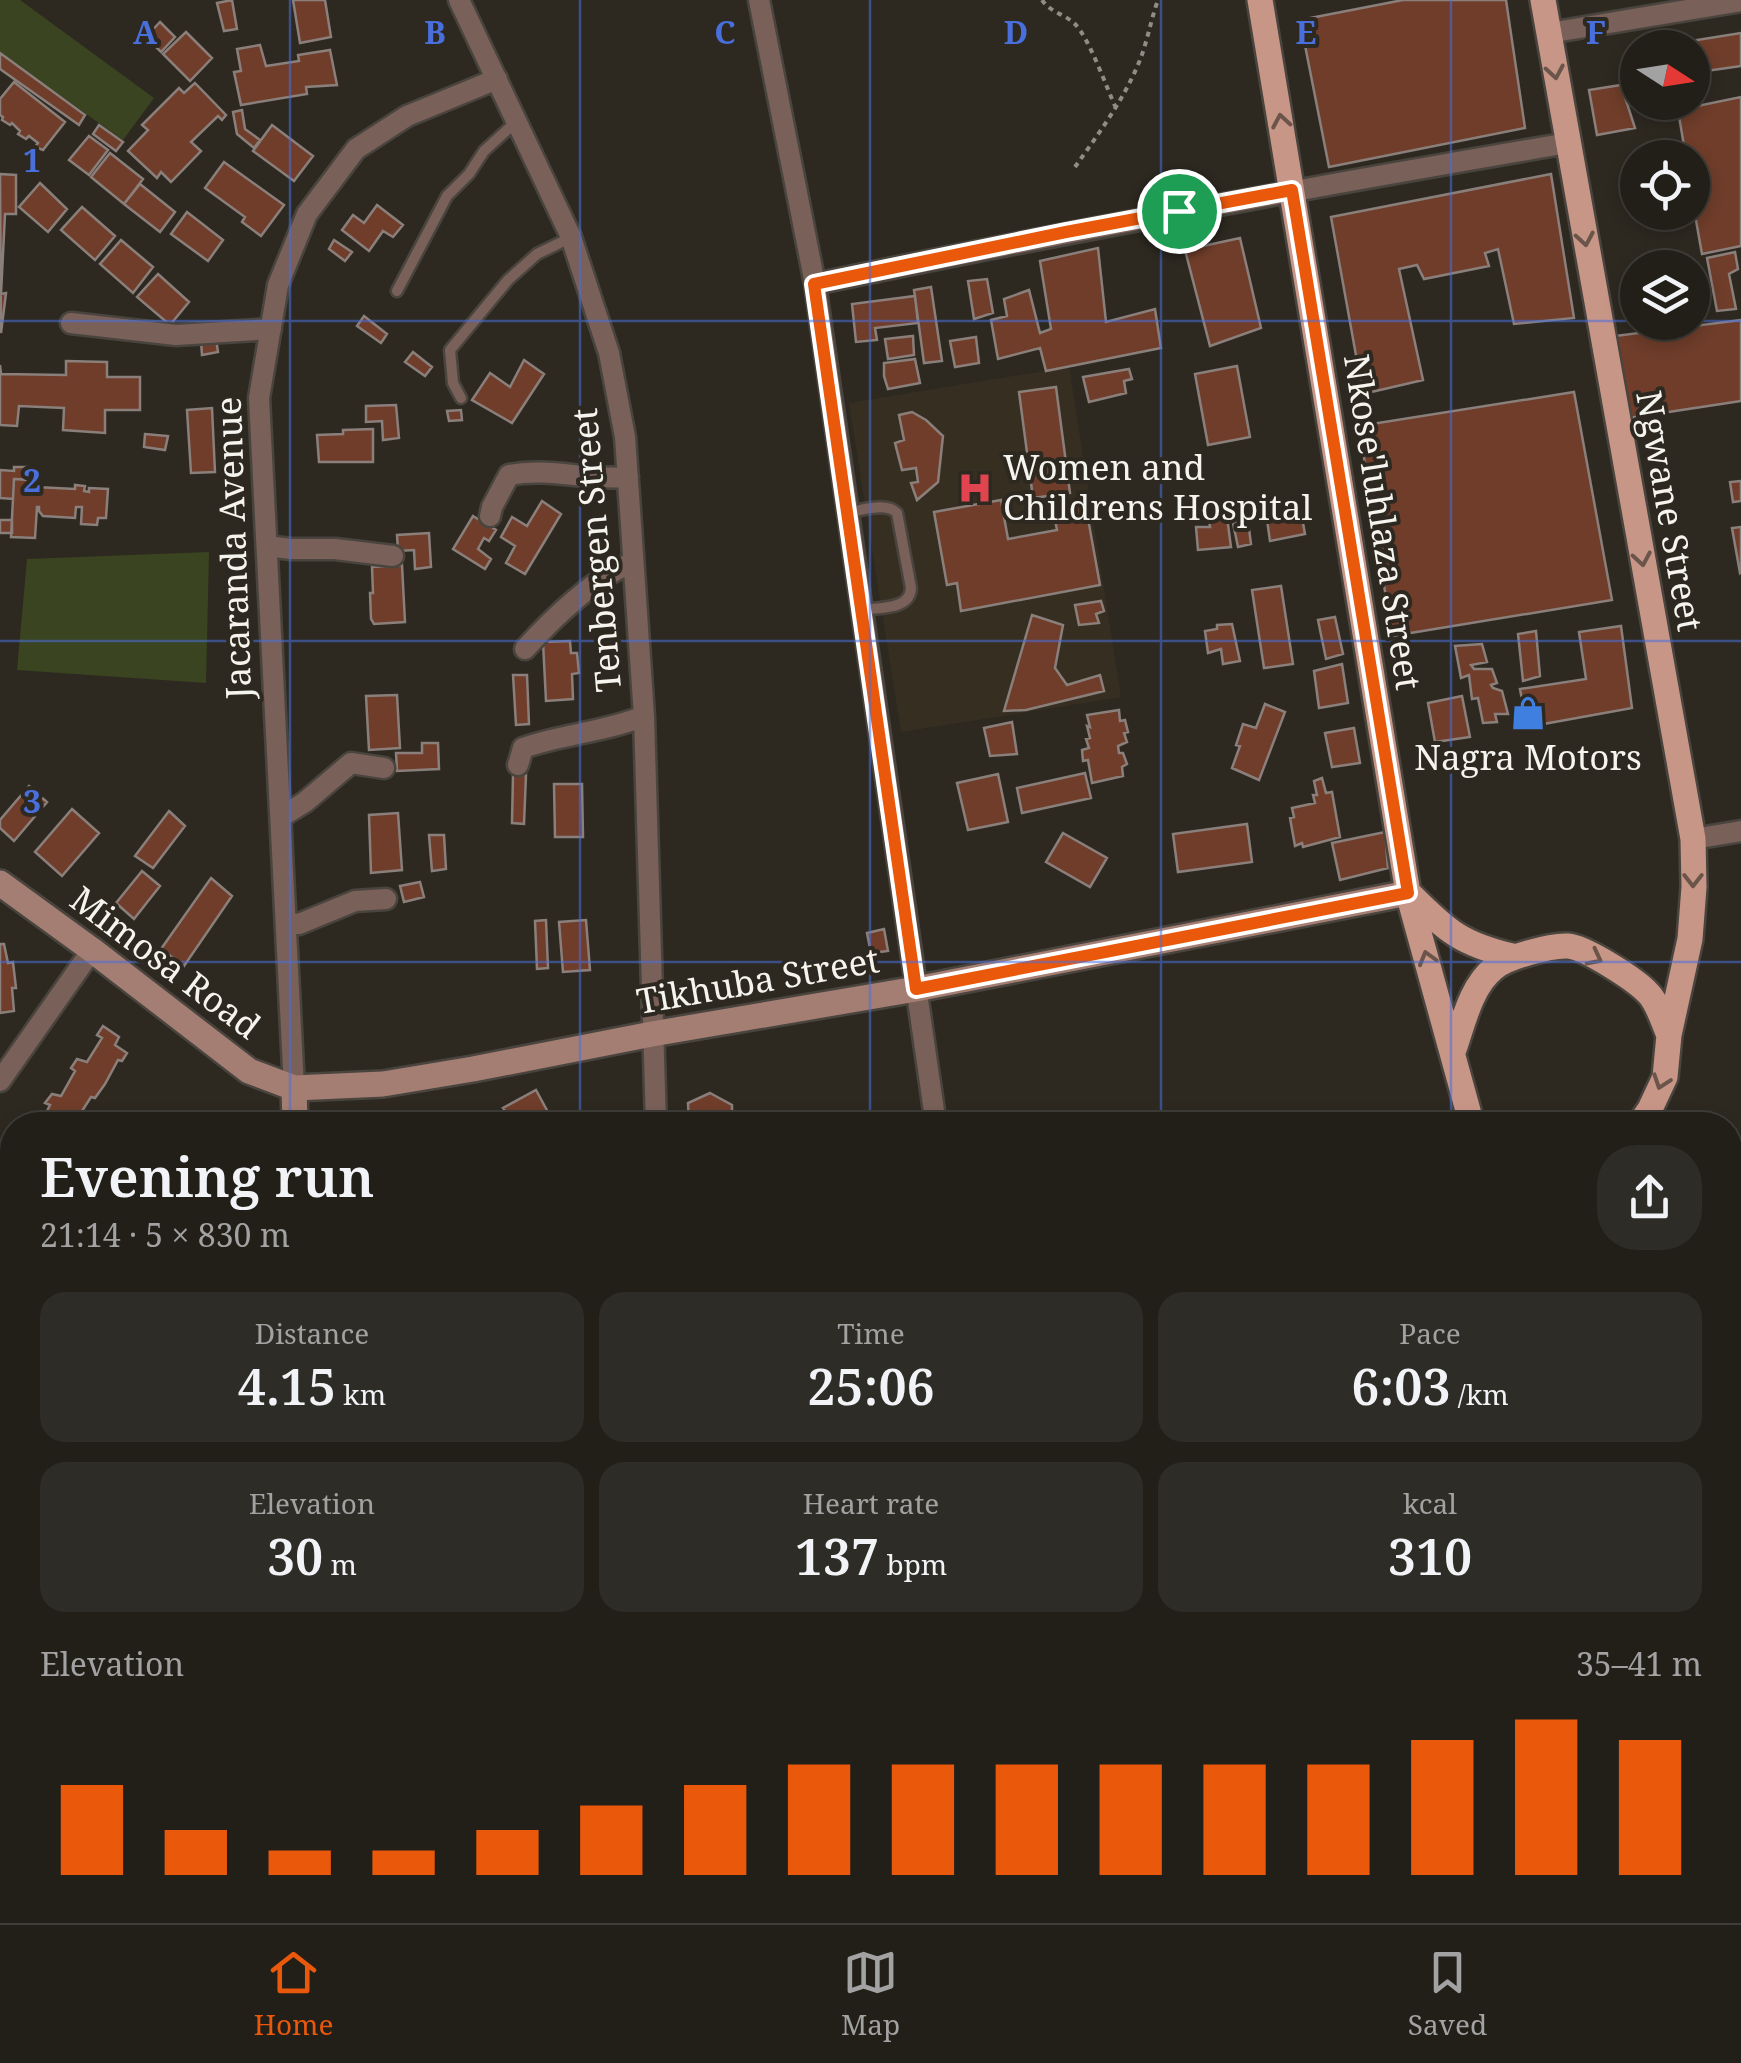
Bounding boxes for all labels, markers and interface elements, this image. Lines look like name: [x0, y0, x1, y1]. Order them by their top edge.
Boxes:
text: A: [133, 10, 158, 53]
text: B: [424, 10, 446, 53]
text: C: [714, 10, 736, 53]
text: D: [1004, 10, 1028, 53]
text: E: [1296, 10, 1316, 53]
text: F: [1586, 10, 1606, 53]
north arrow: [1620, 30, 1710, 120]
map controls: [1620, 30, 1710, 340]
one-way arrow: [1544, 63, 1565, 80]
one-way arrow: [1271, 113, 1292, 129]
text: 1: [23, 138, 41, 181]
button: locate: [1620, 140, 1710, 230]
pin: [1137, 169, 1222, 254]
icon: arrive: [1152, 184, 1207, 239]
one-way arrow: [1574, 231, 1595, 247]
button: layers: [1620, 250, 1710, 340]
street label: Nkose'luhlaza Street: [1334, 351, 1433, 693]
street label: Ngwane Street: [1626, 387, 1715, 635]
street label: Jacaranda Avenue: [204, 396, 261, 701]
street label: Tenbergen Street: [560, 406, 631, 694]
place label: Women and Childrens Hospital: [1003, 443, 1312, 530]
text: 2: [23, 458, 41, 501]
hospital icon: Women and Childrens Hospital: [956, 469, 994, 507]
one-way arrow: [1631, 550, 1652, 567]
shop icon: Nagra Motors: [1509, 694, 1547, 732]
place label: Nagra Motors: [1414, 733, 1642, 780]
text: 3: [23, 779, 41, 822]
one-way arrow: [1682, 872, 1704, 888]
street label: Mimosa Road: [61, 875, 270, 1049]
street label: Tikhuba Street: [633, 935, 883, 1024]
one-way arrow: [1584, 946, 1602, 965]
one-way arrow: [1417, 950, 1438, 967]
one-way arrow: [1652, 1073, 1672, 1090]
text: Evening run: [40, 1138, 375, 1213]
button: share: [1597, 1145, 1702, 1250]
text: 21:14 · 5 × 830 m: [40, 1213, 290, 1256]
text: Distance: [255, 1314, 369, 1352]
text: Time: [837, 1314, 905, 1352]
text: Pace: [1399, 1314, 1461, 1352]
text: 4.15: [238, 1352, 336, 1420]
text: 25:06: [807, 1352, 935, 1420]
text: 6:03: [1351, 1352, 1451, 1420]
text: km: [336, 1375, 386, 1413]
text: /km: [1451, 1375, 1509, 1413]
text: Elevation: [249, 1484, 375, 1522]
text: Heart rate: [803, 1484, 939, 1522]
text: kcal: [1403, 1484, 1457, 1522]
text: 30: [267, 1522, 323, 1590]
text: 137: [795, 1522, 879, 1590]
text: 310: [1388, 1522, 1472, 1590]
text: m: [323, 1545, 357, 1583]
text: bpm: [879, 1545, 947, 1583]
text: Elevation: [40, 1642, 184, 1685]
text: 35–41 m: [1576, 1642, 1702, 1685]
tab: Home: [254, 1945, 334, 2043]
tab: Map: [841, 1945, 900, 2043]
tab: Saved: [1408, 1945, 1487, 2043]

